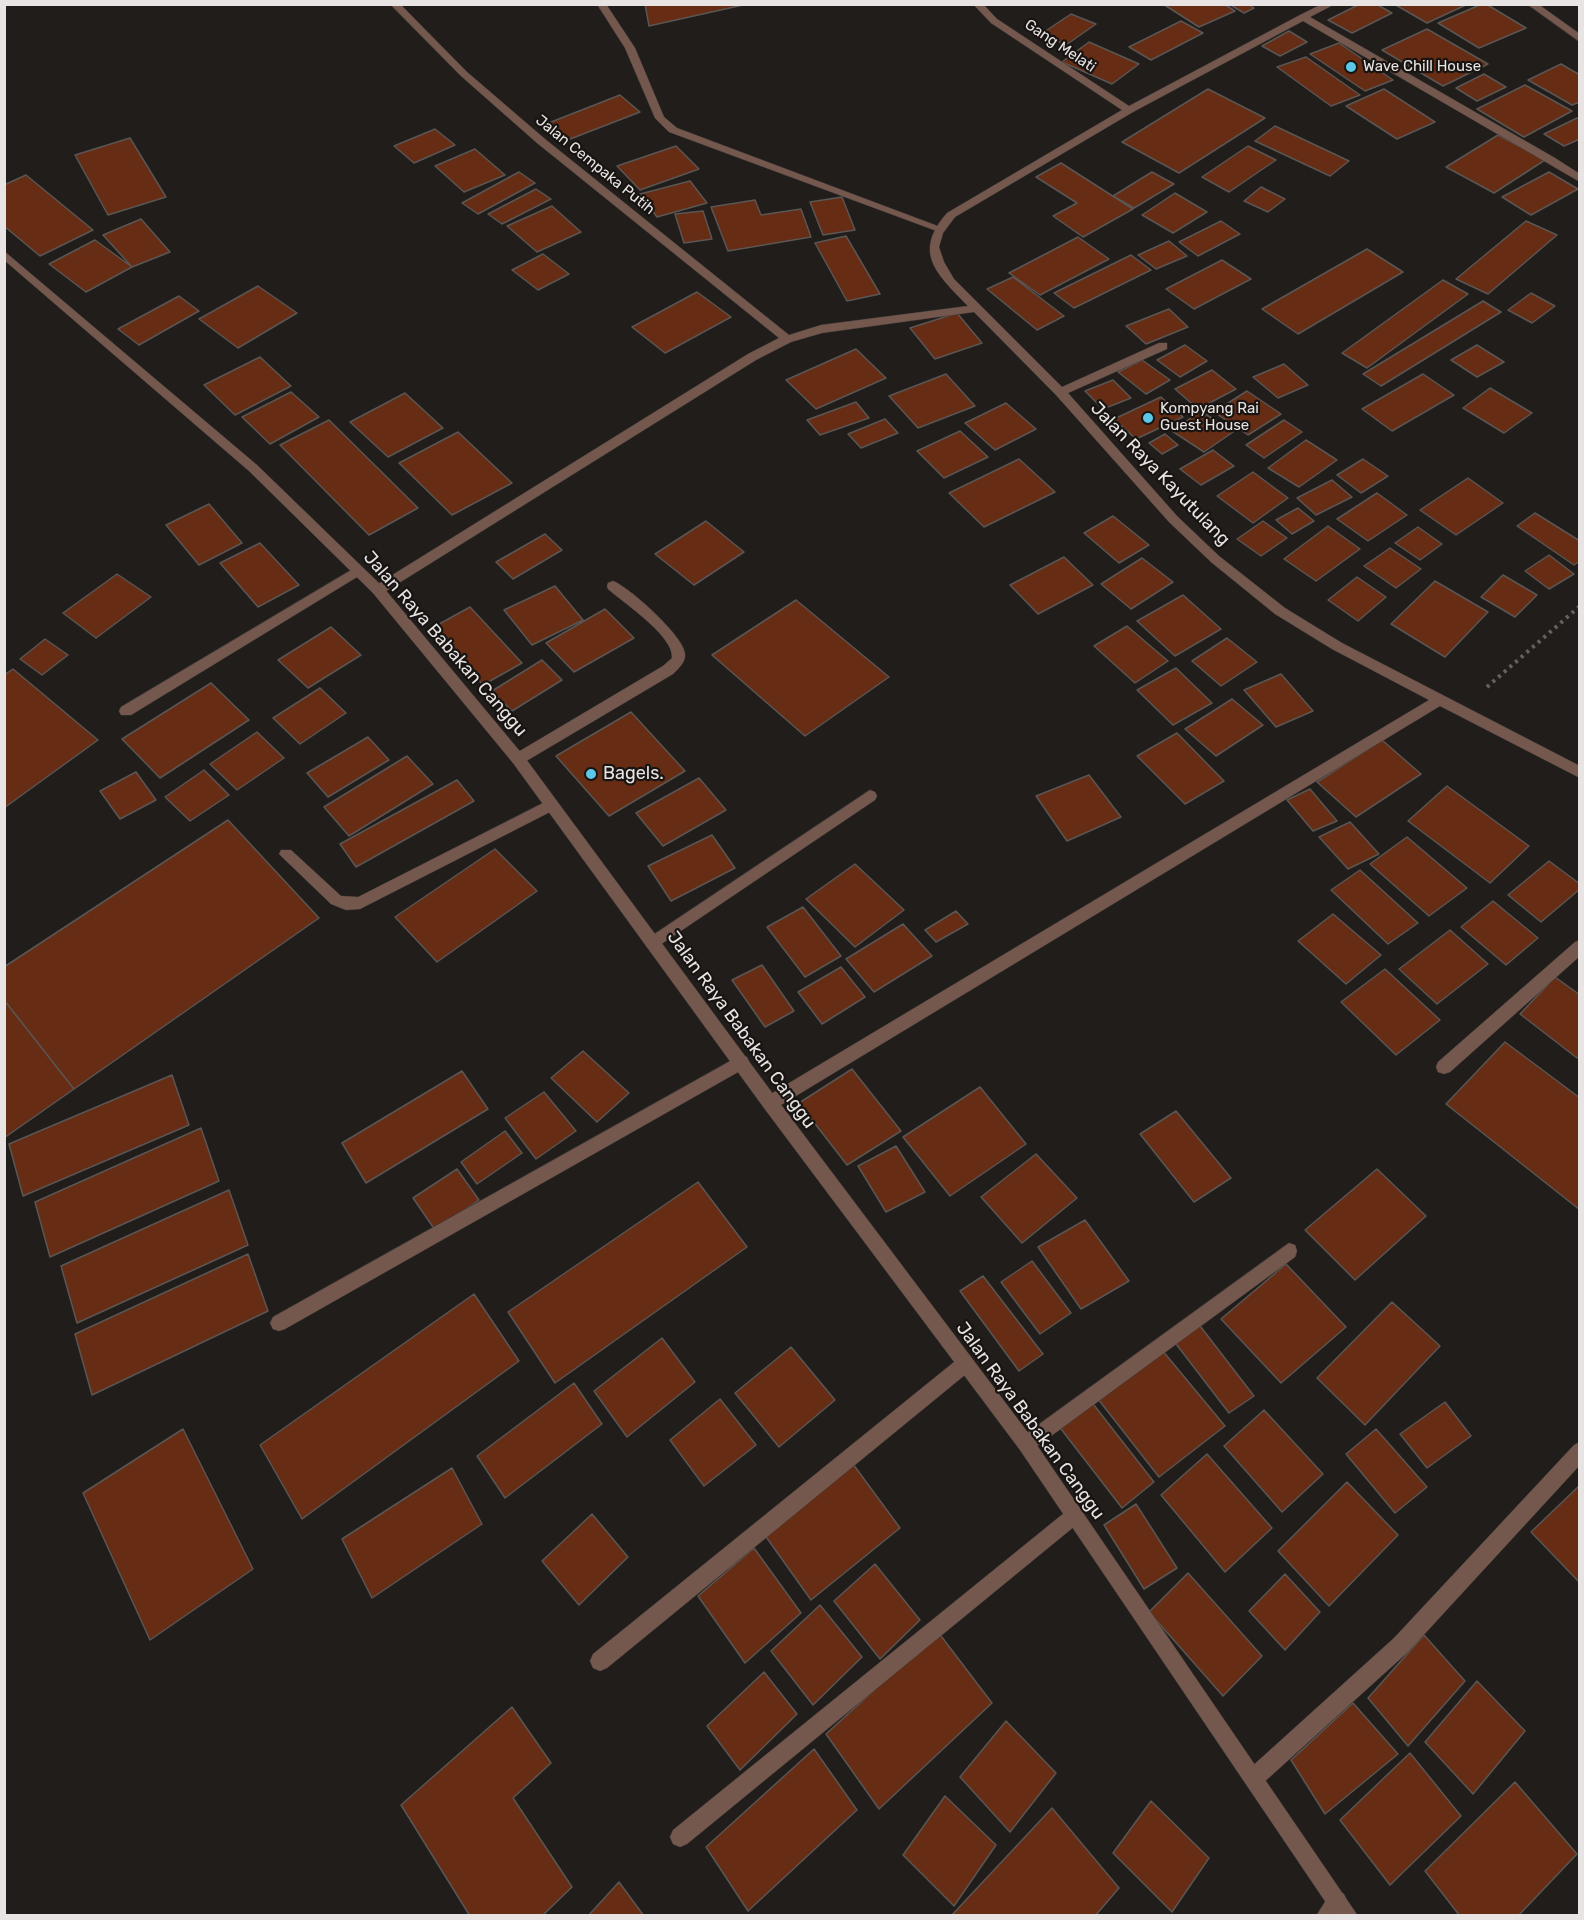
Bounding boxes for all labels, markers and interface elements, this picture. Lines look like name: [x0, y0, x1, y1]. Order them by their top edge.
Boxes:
street label: Gang Melati: [1021, 16, 1099, 76]
place label: Wave Chill House: [1363, 58, 1481, 76]
marker: Wave Chill House: [1344, 60, 1358, 74]
street label: Jalan Cempaka Putih: [532, 111, 658, 219]
street label: Jalan Raya Kayutulang: [1086, 398, 1234, 550]
place label: Kompyang Rai Guest House: [1160, 400, 1259, 435]
marker: Kompyang Rai Guest House: [1141, 411, 1155, 425]
street label: Jalan Raya Babakan Canggu: [359, 547, 531, 741]
place label: Bagels.: [603, 763, 664, 785]
marker: Bagels.: [584, 767, 598, 781]
street label: Jalan Raya Babakan Canggu: [662, 927, 820, 1133]
street label: Jalan Raya Babakan Canggu: [951, 1318, 1109, 1524]

